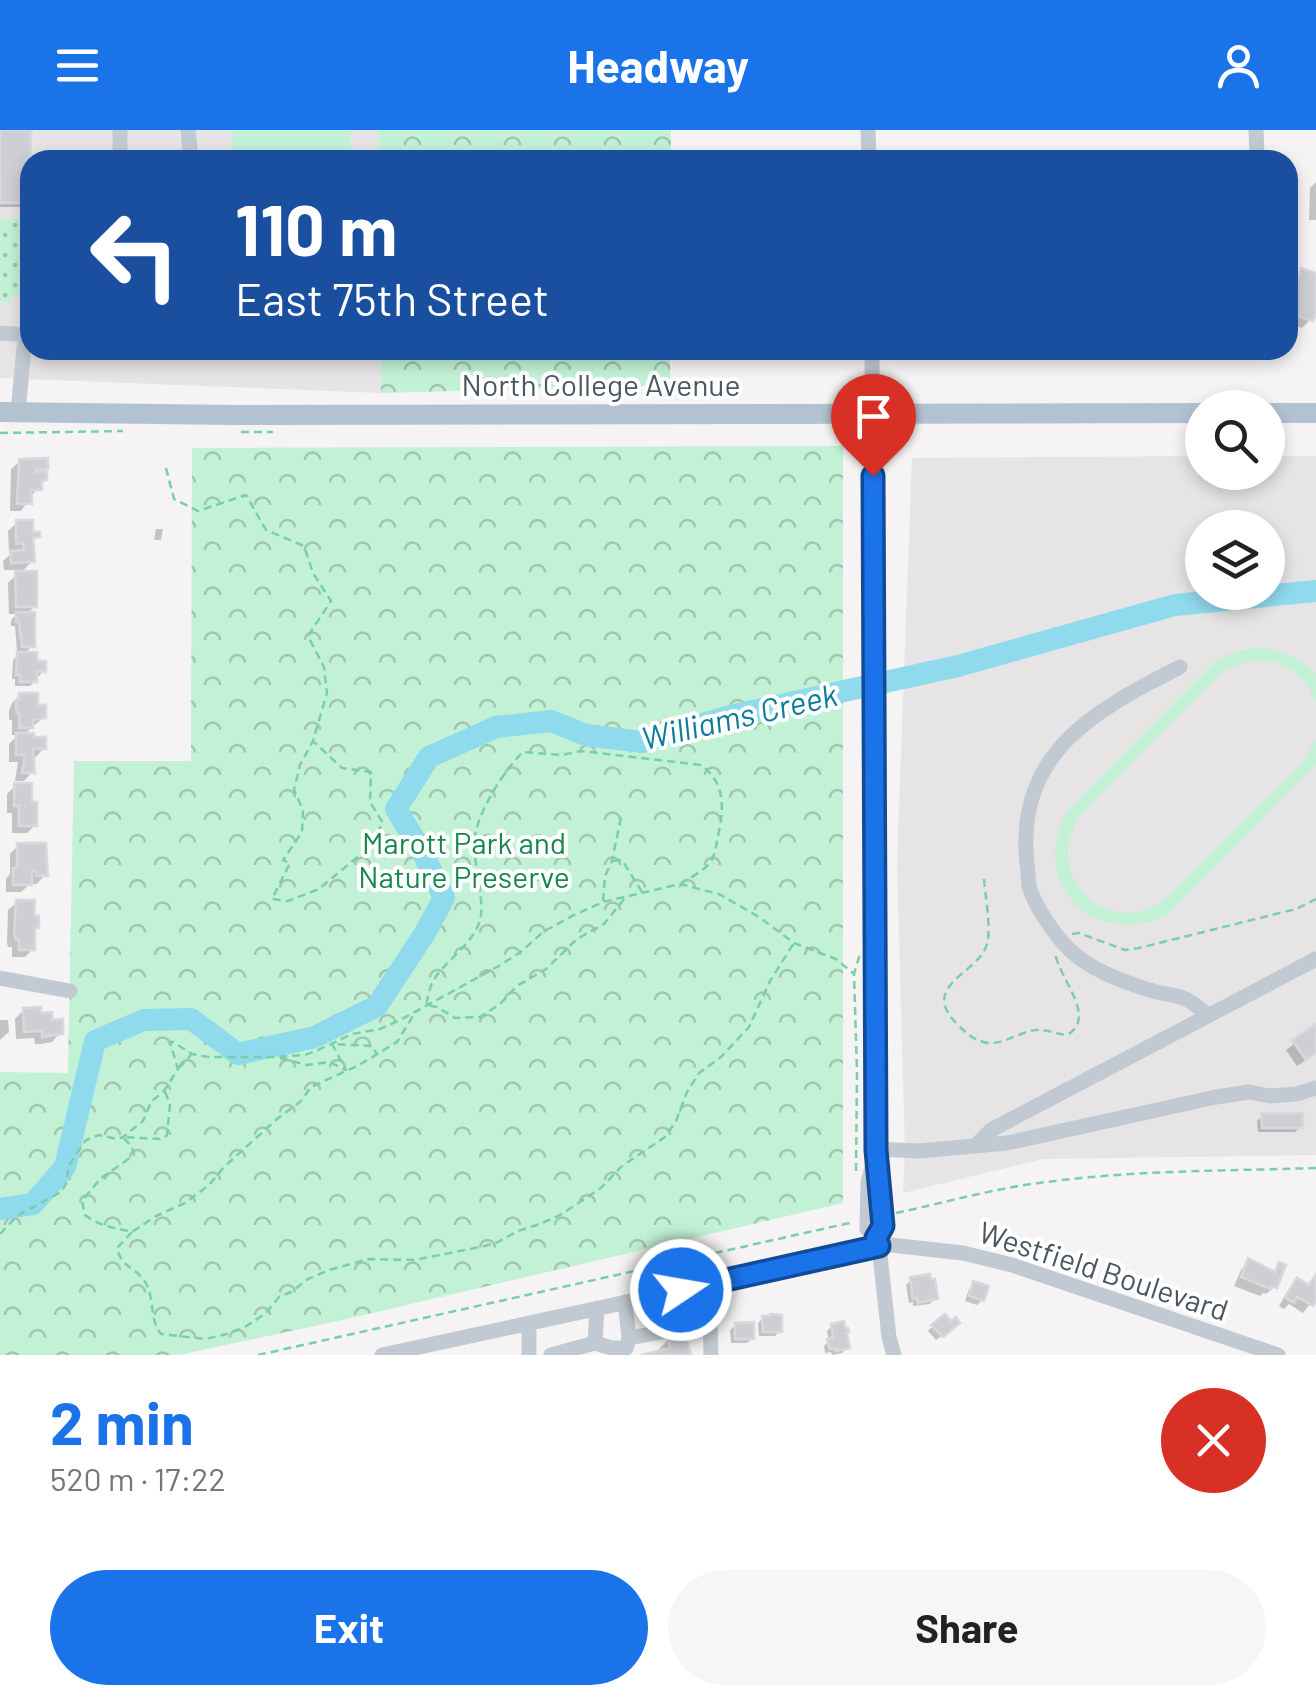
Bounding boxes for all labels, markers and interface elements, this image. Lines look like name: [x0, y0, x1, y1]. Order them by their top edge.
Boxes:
icon: menu: [50, 38, 105, 93]
text: Headway: [567, 38, 749, 92]
icon: person: [1211, 38, 1266, 93]
text: 110 m: [235, 186, 397, 270]
icon: left: [70, 190, 200, 320]
text: East 75th Street: [235, 271, 549, 325]
street label: North College Avenue: [462, 366, 740, 402]
pin: [831, 374, 916, 477]
icon: arrive: [846, 389, 901, 444]
map controls: [1185, 390, 1285, 610]
button: search: [1185, 390, 1285, 490]
button: layers: [1185, 510, 1285, 610]
water label: Williams Creek: [637, 674, 841, 756]
park label: Marott Park and Nature Preserve: [358, 824, 570, 894]
street label: Westfield Boulevard: [975, 1213, 1233, 1327]
position arrow: [629, 1238, 733, 1342]
text: 2 min: [50, 1385, 194, 1457]
button: close: [1161, 1388, 1266, 1493]
text: 520 m · 17:22: [50, 1459, 226, 1497]
button: Exit: [50, 1570, 648, 1685]
button: Share: [668, 1570, 1266, 1685]

